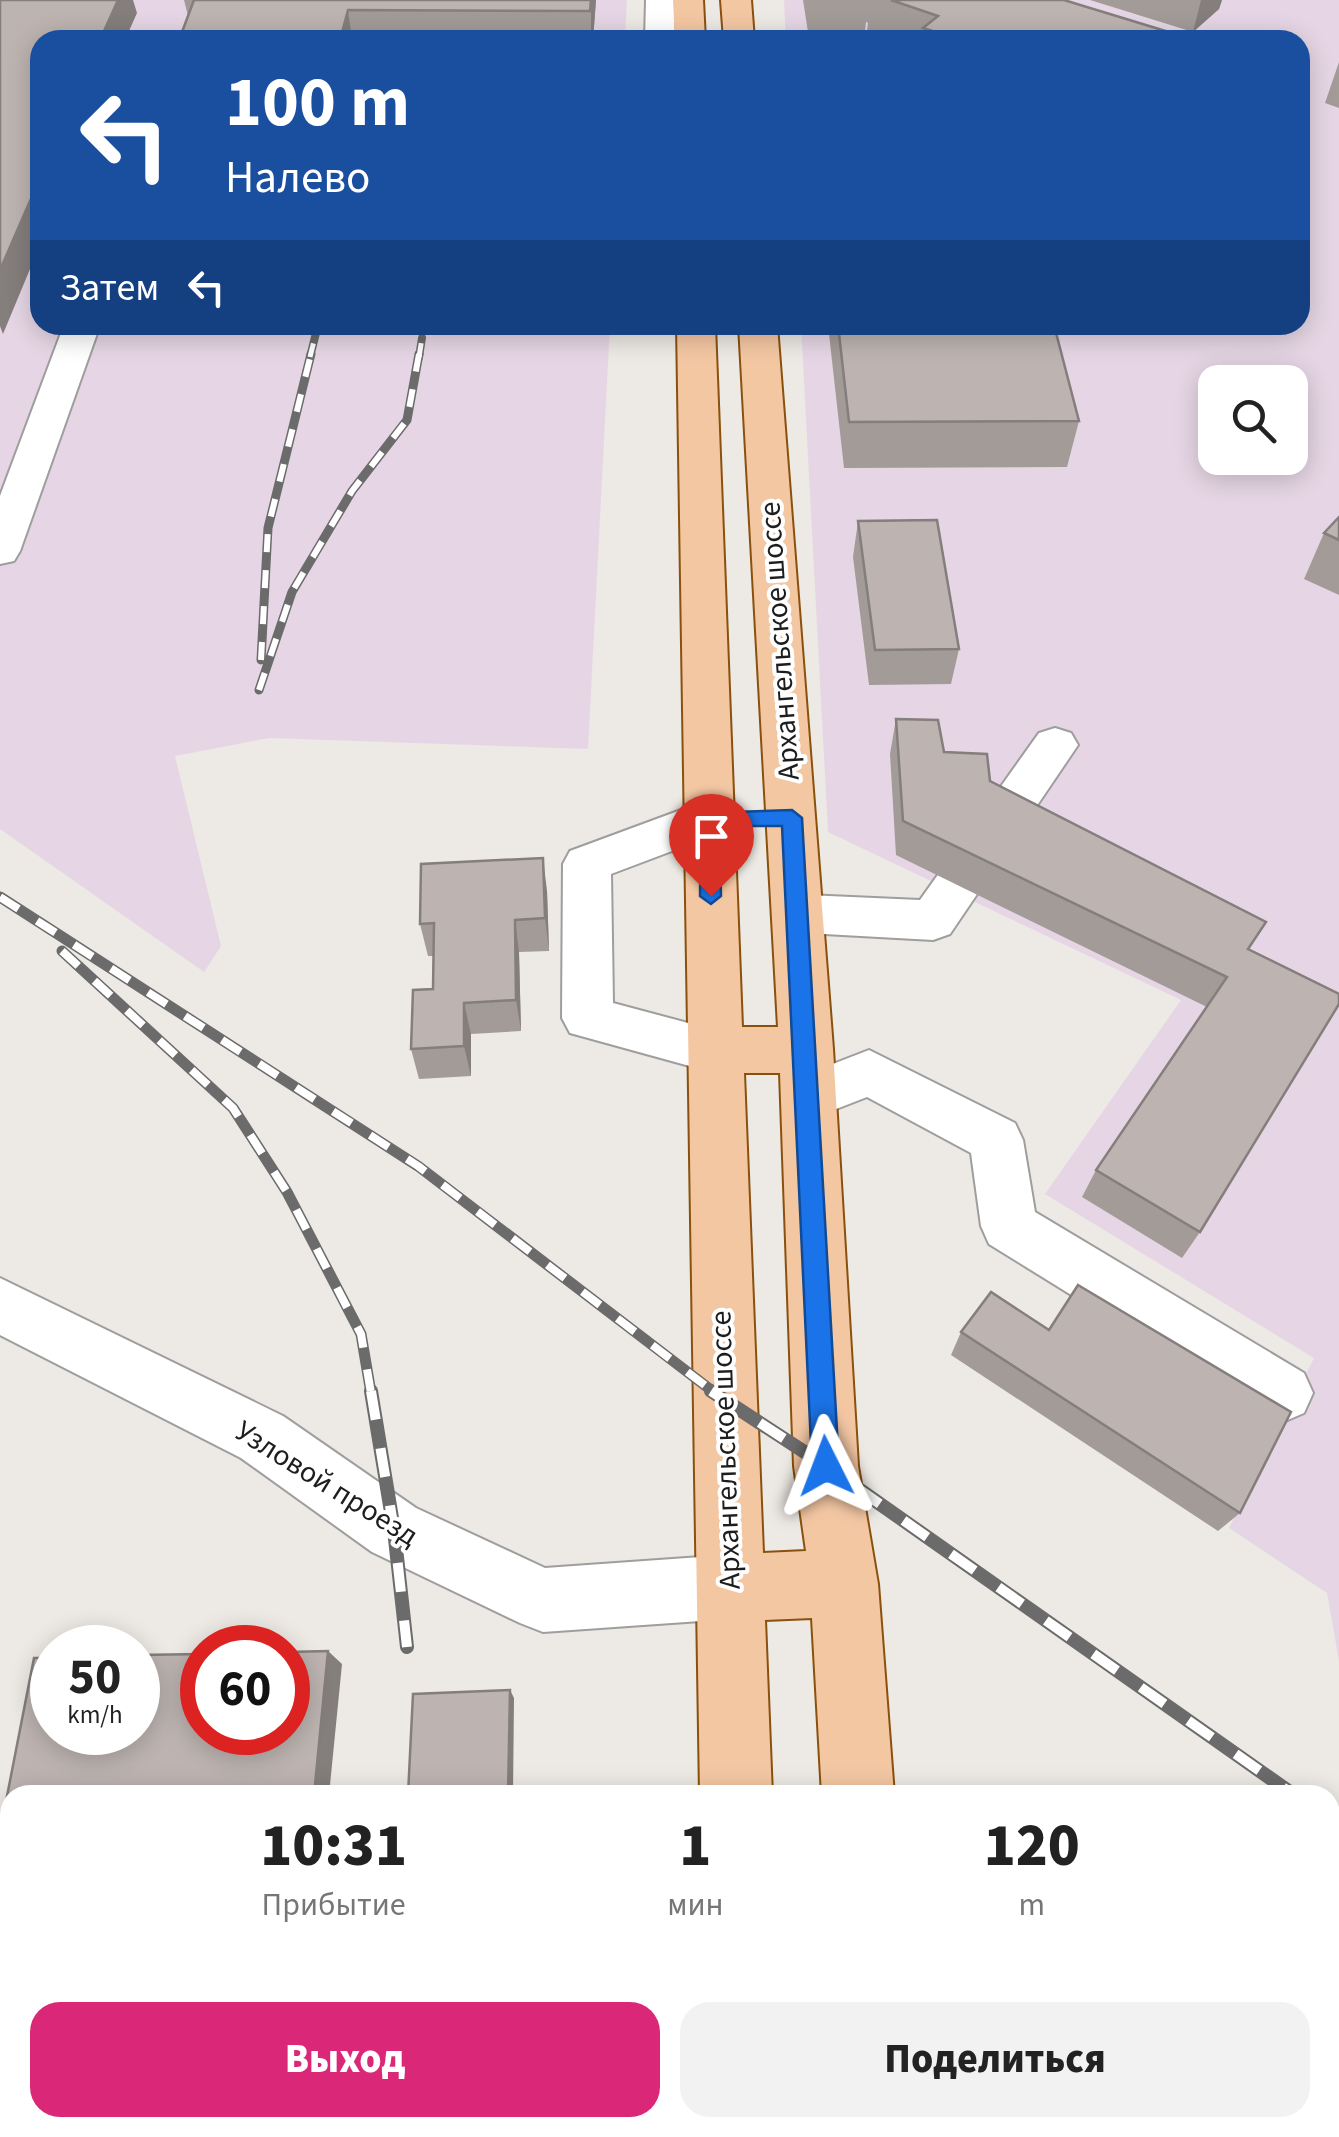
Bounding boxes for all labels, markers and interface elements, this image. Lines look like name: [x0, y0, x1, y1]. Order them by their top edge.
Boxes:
text: 100 m: [225, 53, 410, 153]
icon: left: [60, 70, 190, 200]
text: Налево: [225, 146, 371, 210]
icon: left: [179, 260, 234, 315]
text: Затем: [60, 261, 159, 315]
map controls: [1198, 365, 1308, 475]
button: search: [1198, 365, 1308, 475]
street label: Архангельское шоссе: [748, 500, 811, 782]
pin: [669, 794, 754, 897]
icon: arrive: [684, 809, 739, 864]
street label: Архангельское шоссе: [699, 1310, 752, 1590]
street label: Узловой проезд: [227, 1410, 427, 1557]
position arrow: [774, 1414, 878, 1518]
speed limit sign: 60: [180, 1625, 310, 1755]
text: 50: [69, 1642, 121, 1713]
text: km/h: [67, 1697, 123, 1733]
text: 10:31: [260, 1804, 407, 1889]
text: 1: [679, 1804, 711, 1889]
text: 120: [984, 1804, 1080, 1889]
text: Прибытие: [262, 1882, 406, 1928]
text: мин: [667, 1882, 723, 1928]
text: m: [1018, 1882, 1045, 1928]
button: Выход: [30, 2002, 660, 2117]
button: Поделиться: [680, 2002, 1310, 2117]

